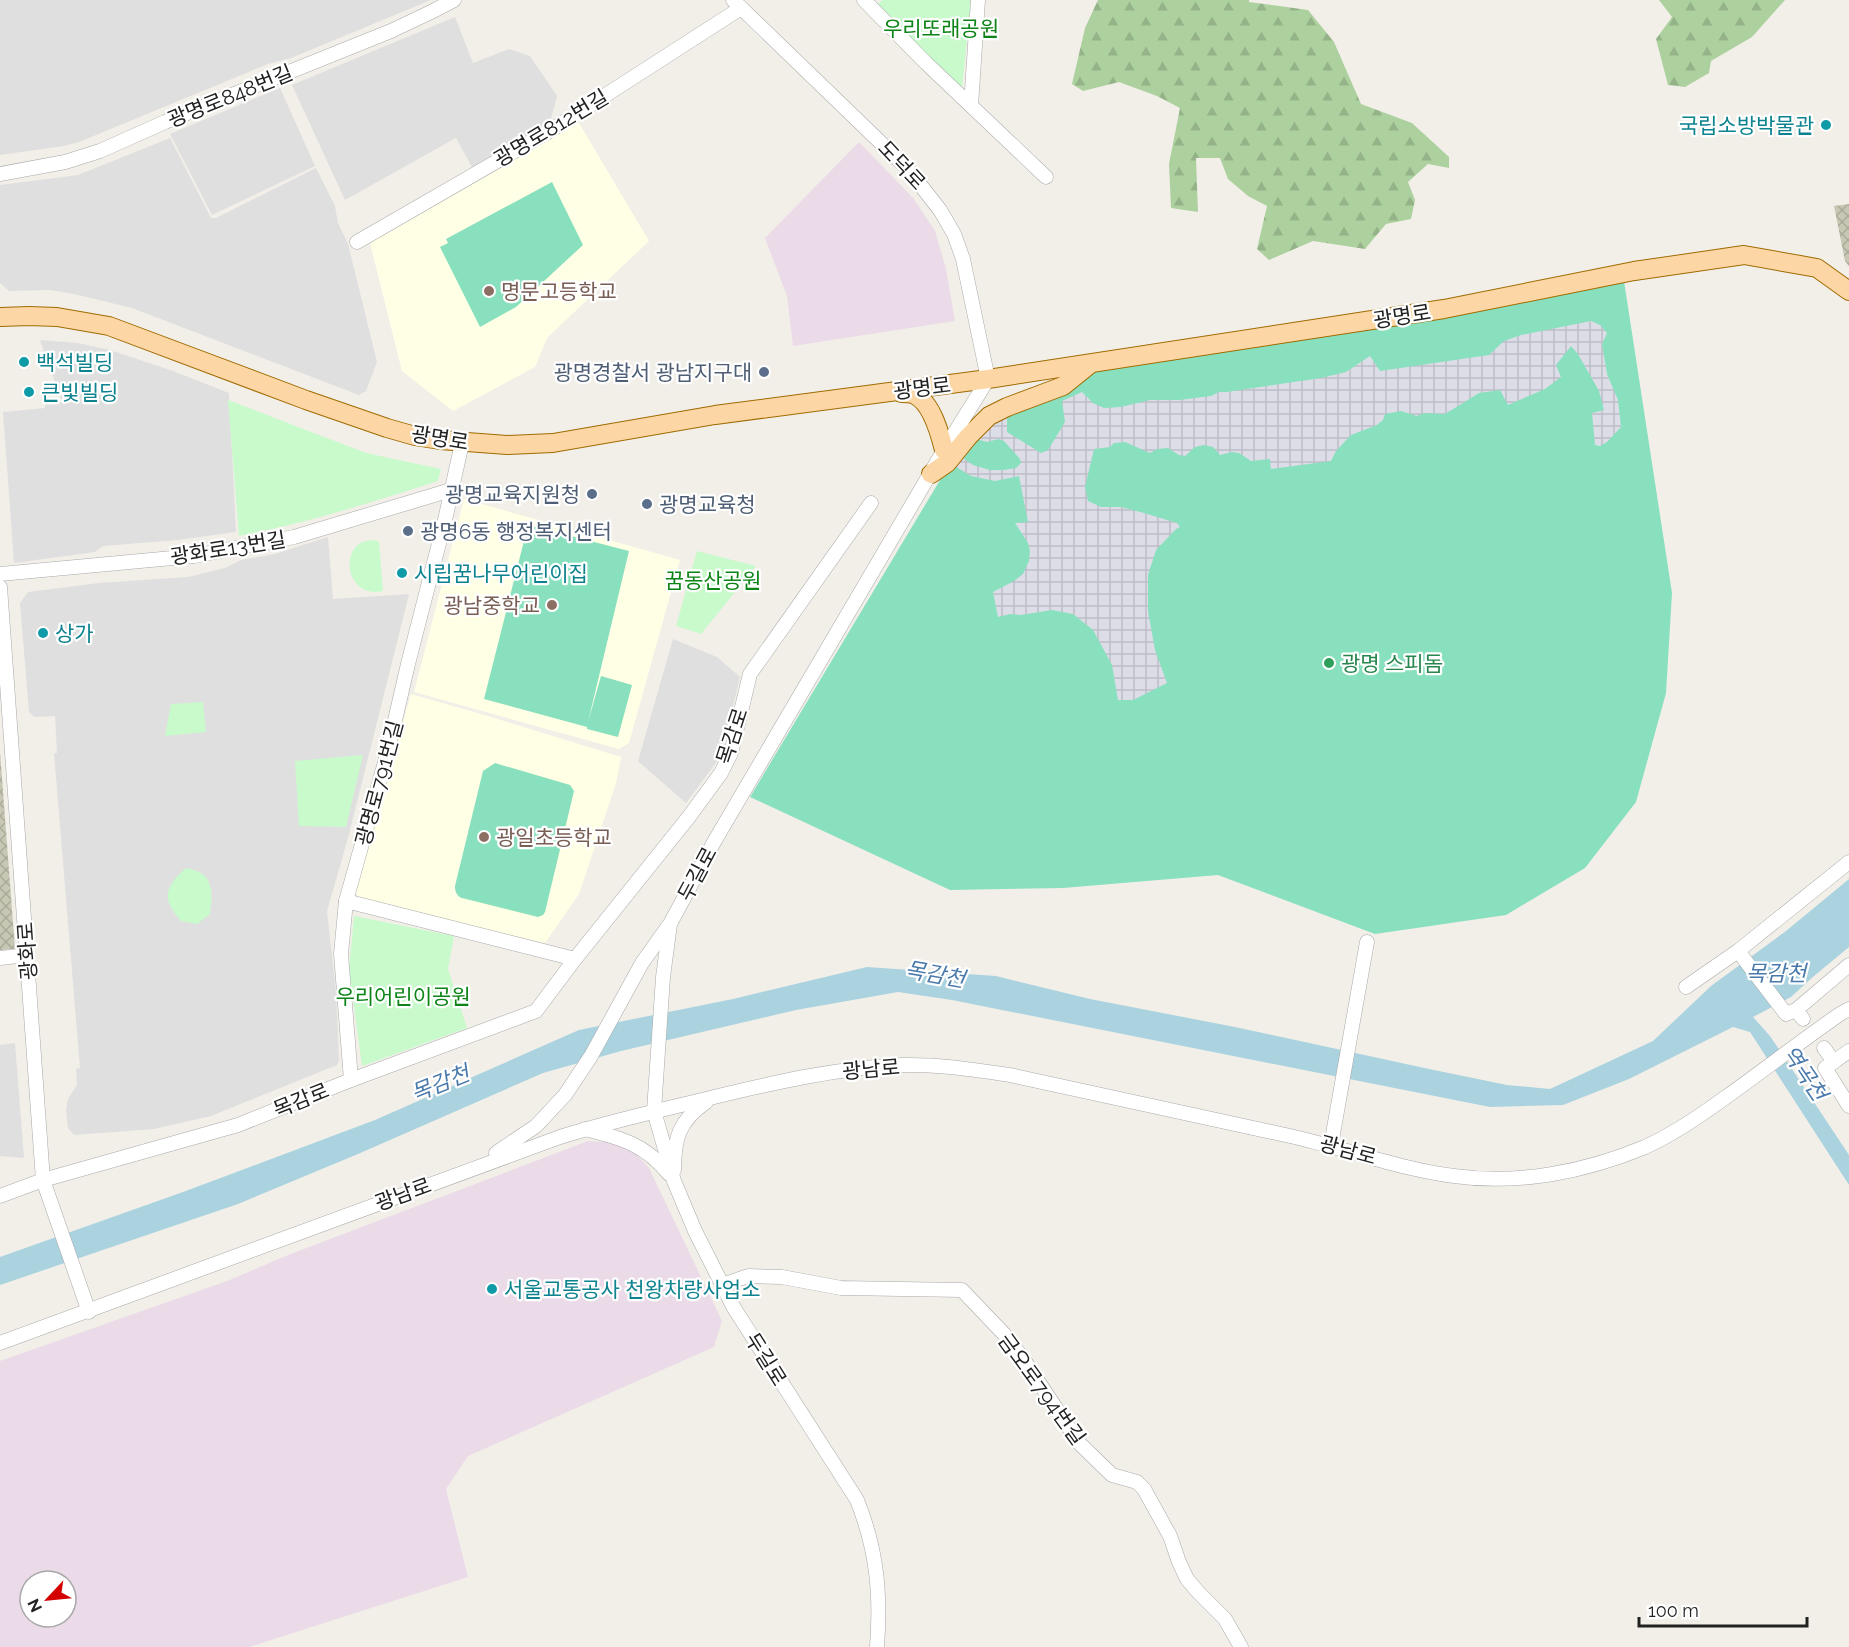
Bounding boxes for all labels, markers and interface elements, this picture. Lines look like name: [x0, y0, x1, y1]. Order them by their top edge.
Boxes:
park label: 우리또래공원: [883, 16, 999, 41]
street label: 광명로848번길: [164, 60, 296, 132]
street label: 광명로812번길: [489, 84, 613, 172]
place label: 국립소방박물관: [1679, 113, 1814, 138]
marker: 국립소방박물관: [1819, 118, 1833, 132]
street label: 도덕로: [873, 135, 931, 195]
place label: 명문고등학교: [501, 279, 617, 304]
marker: 명문고등학교: [482, 284, 496, 298]
street label: 광명로: [1371, 299, 1433, 333]
place label: 백석빌딩: [36, 350, 113, 375]
marker: 백석빌딩: [17, 355, 31, 369]
place label: 광명경찰서 광남지구대: [553, 360, 752, 385]
marker: 광명경찰서 광남지구대: [757, 365, 771, 379]
street label: 광명로: [892, 372, 952, 404]
place label: 큰빛빌딩: [41, 380, 118, 405]
marker: 큰빛빌딩: [22, 385, 36, 399]
street label: 광명로: [409, 421, 471, 455]
place label: 광명교육지원청: [445, 482, 580, 507]
marker: 광명교육지원청: [585, 487, 599, 501]
place label: 광명교육청: [659, 492, 756, 517]
marker: 광명교육청: [640, 497, 654, 511]
place label: 광명6동 행정복지센터: [420, 519, 612, 544]
marker: 광명6동 행정복지센터: [401, 524, 415, 538]
street label: 광화로13번길: [168, 527, 288, 569]
place label: 시립꿈나무어린이집: [414, 561, 588, 586]
marker: 시립꿈나무어린이집: [395, 566, 409, 580]
park label: 꿈동산공원: [665, 568, 761, 593]
place label: 광남중학교: [443, 593, 540, 618]
marker: 광남중학교: [545, 598, 559, 612]
place label: 상가: [55, 621, 94, 646]
marker: 상가: [36, 626, 50, 640]
place label: 광명 스피돔: [1341, 651, 1443, 676]
marker: 광명 스피돔: [1322, 656, 1336, 670]
street label: 목감로: [711, 705, 753, 767]
street label: 광명로791번길: [350, 717, 408, 849]
place label: 광일초등학교: [496, 825, 612, 850]
marker: 광일초등학교: [477, 830, 491, 844]
street label: 두길로: [672, 843, 722, 905]
street label: 광화로: [13, 921, 41, 981]
water label: 목감천: [903, 956, 970, 993]
water label: 목감천: [1746, 960, 1809, 986]
park label: 우리어린이공원: [335, 984, 471, 1009]
water label: 역곡천: [1777, 1041, 1834, 1108]
street label: 광남로: [841, 1054, 901, 1084]
water label: 목감천: [407, 1059, 476, 1106]
street label: 목감로: [269, 1078, 333, 1122]
street label: 광남로: [1317, 1130, 1379, 1170]
street label: 광남로: [371, 1172, 435, 1216]
place label: 서울교통공사 천왕차량사업소: [504, 1277, 761, 1302]
marker: 서울교통공사 천왕차량사업소: [485, 1282, 499, 1296]
street label: 두길로: [740, 1328, 792, 1390]
street label: 금오로794번길: [993, 1328, 1091, 1450]
north arrow: [18, 1569, 78, 1629]
scale bar: [1639, 1590, 1807, 1628]
text: N: [24, 1596, 46, 1615]
text: 100 m: [1648, 1600, 1699, 1621]

